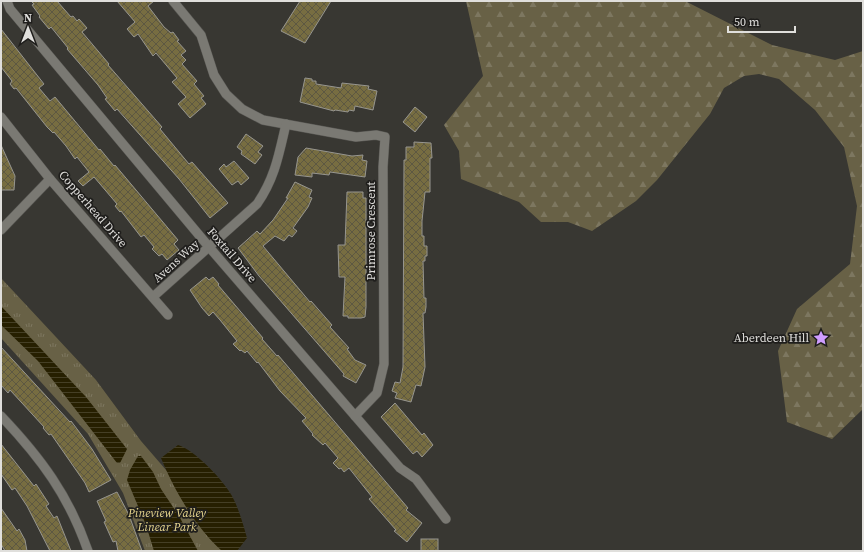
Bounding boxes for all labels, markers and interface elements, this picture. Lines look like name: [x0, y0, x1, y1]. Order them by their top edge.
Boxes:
north arrow: [8, 8, 48, 48]
scale bar: [728, 8, 795, 34]
text: N: [24, 11, 32, 26]
text: 50 m: [734, 14, 760, 30]
street label: Copperhead Drive: [55, 167, 131, 251]
street label: Primrose Crescent: [363, 181, 379, 281]
street label: Foxtail Drive: [204, 224, 260, 286]
street label: Avens Way: [149, 235, 203, 286]
place icon: Aberdeen Hill: [812, 329, 830, 347]
place label: Aberdeen Hill: [734, 330, 809, 346]
park label: Pineview Valley Linear Park: [127, 505, 206, 535]

